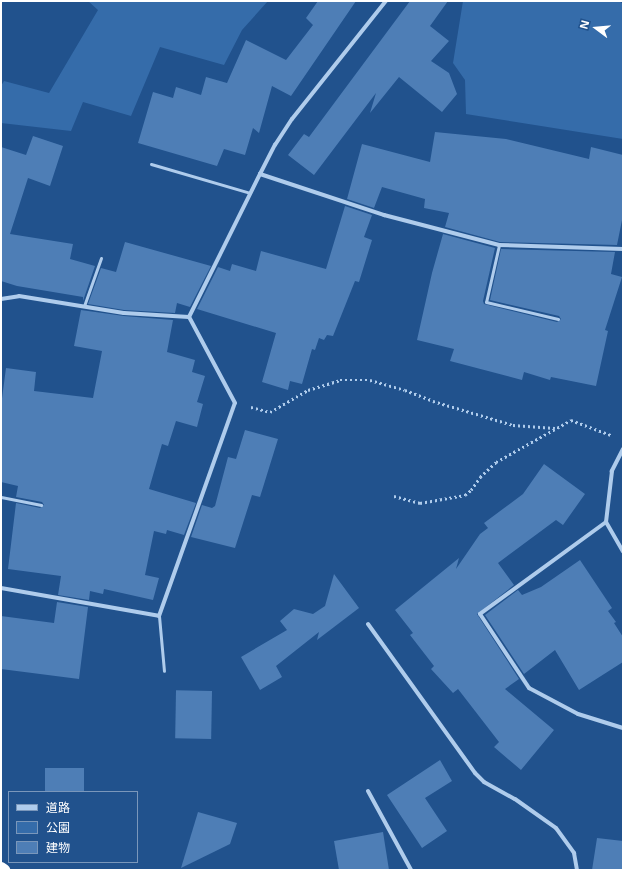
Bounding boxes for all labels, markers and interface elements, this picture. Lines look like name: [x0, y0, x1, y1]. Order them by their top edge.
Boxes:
north arrow: [576, 8, 616, 48]
text: N: [576, 18, 592, 31]
legend: [8, 791, 138, 863]
text: 道路: [46, 799, 70, 816]
text: 公園: [46, 819, 70, 836]
text: 建物: [46, 839, 70, 856]

